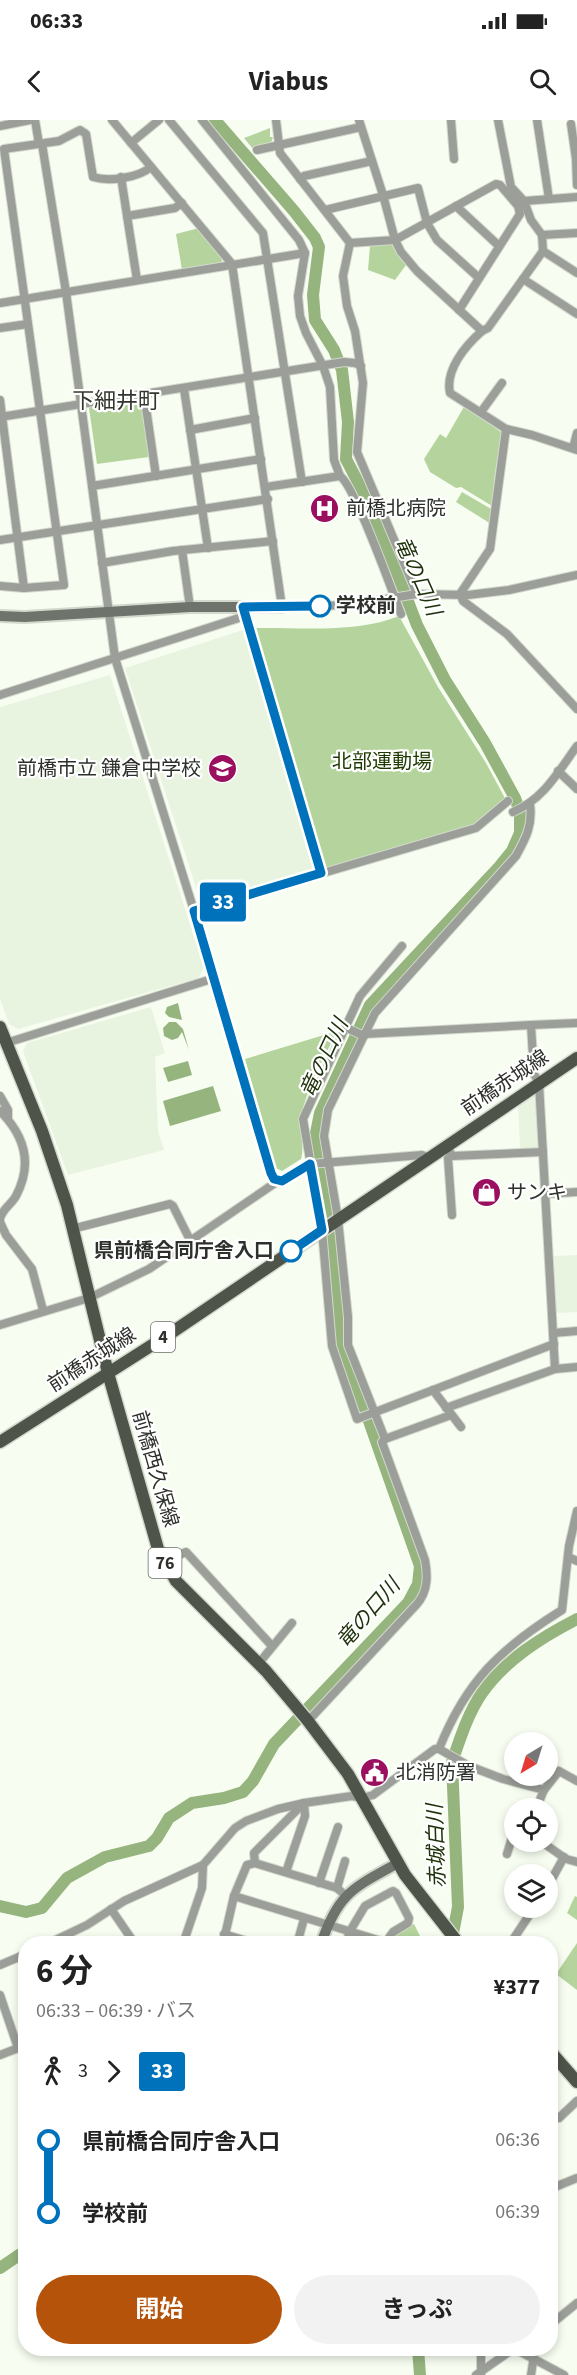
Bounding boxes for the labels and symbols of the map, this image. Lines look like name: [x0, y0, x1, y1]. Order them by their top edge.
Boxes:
district label: 下細井町: [72, 385, 160, 417]
hospital icon: 前橋北病院: [309, 493, 341, 525]
place label: 前橋北病院: [346, 495, 446, 523]
water label: 竜の口川: [387, 532, 450, 622]
place label: 学校前: [336, 592, 396, 620]
marker: 学校前: [309, 595, 331, 617]
park label: 北部運動場: [332, 748, 432, 776]
school or university icon: 前橋市立 鎌倉中学校: [206, 753, 238, 785]
place label: 前橋市立 鎌倉中学校: [17, 755, 201, 783]
line badge: 33: [196, 882, 250, 922]
water label: 竜の口川: [293, 1012, 356, 1102]
street label: 前橋赤城線: [456, 1043, 554, 1123]
shop icon: サンキ: [470, 1177, 502, 1209]
place label: サンキ: [507, 1179, 567, 1207]
place label: 県前橋合同庁舎入口: [94, 1237, 274, 1265]
marker: 県前橋合同庁舎入口: [280, 1240, 302, 1262]
street label: 前橋赤城線: [42, 1321, 142, 1399]
road number: 4: [151, 1322, 175, 1352]
street label: 前橋西久保線: [125, 1407, 185, 1531]
road number: 76: [148, 1548, 182, 1578]
water label: 竜の口川: [329, 1570, 408, 1655]
north arrow: [504, 1732, 558, 1786]
public building icon: 北消防署: [359, 1757, 391, 1789]
place label: 北消防署: [396, 1759, 476, 1787]
water label: 赤城白川: [419, 1802, 452, 1888]

